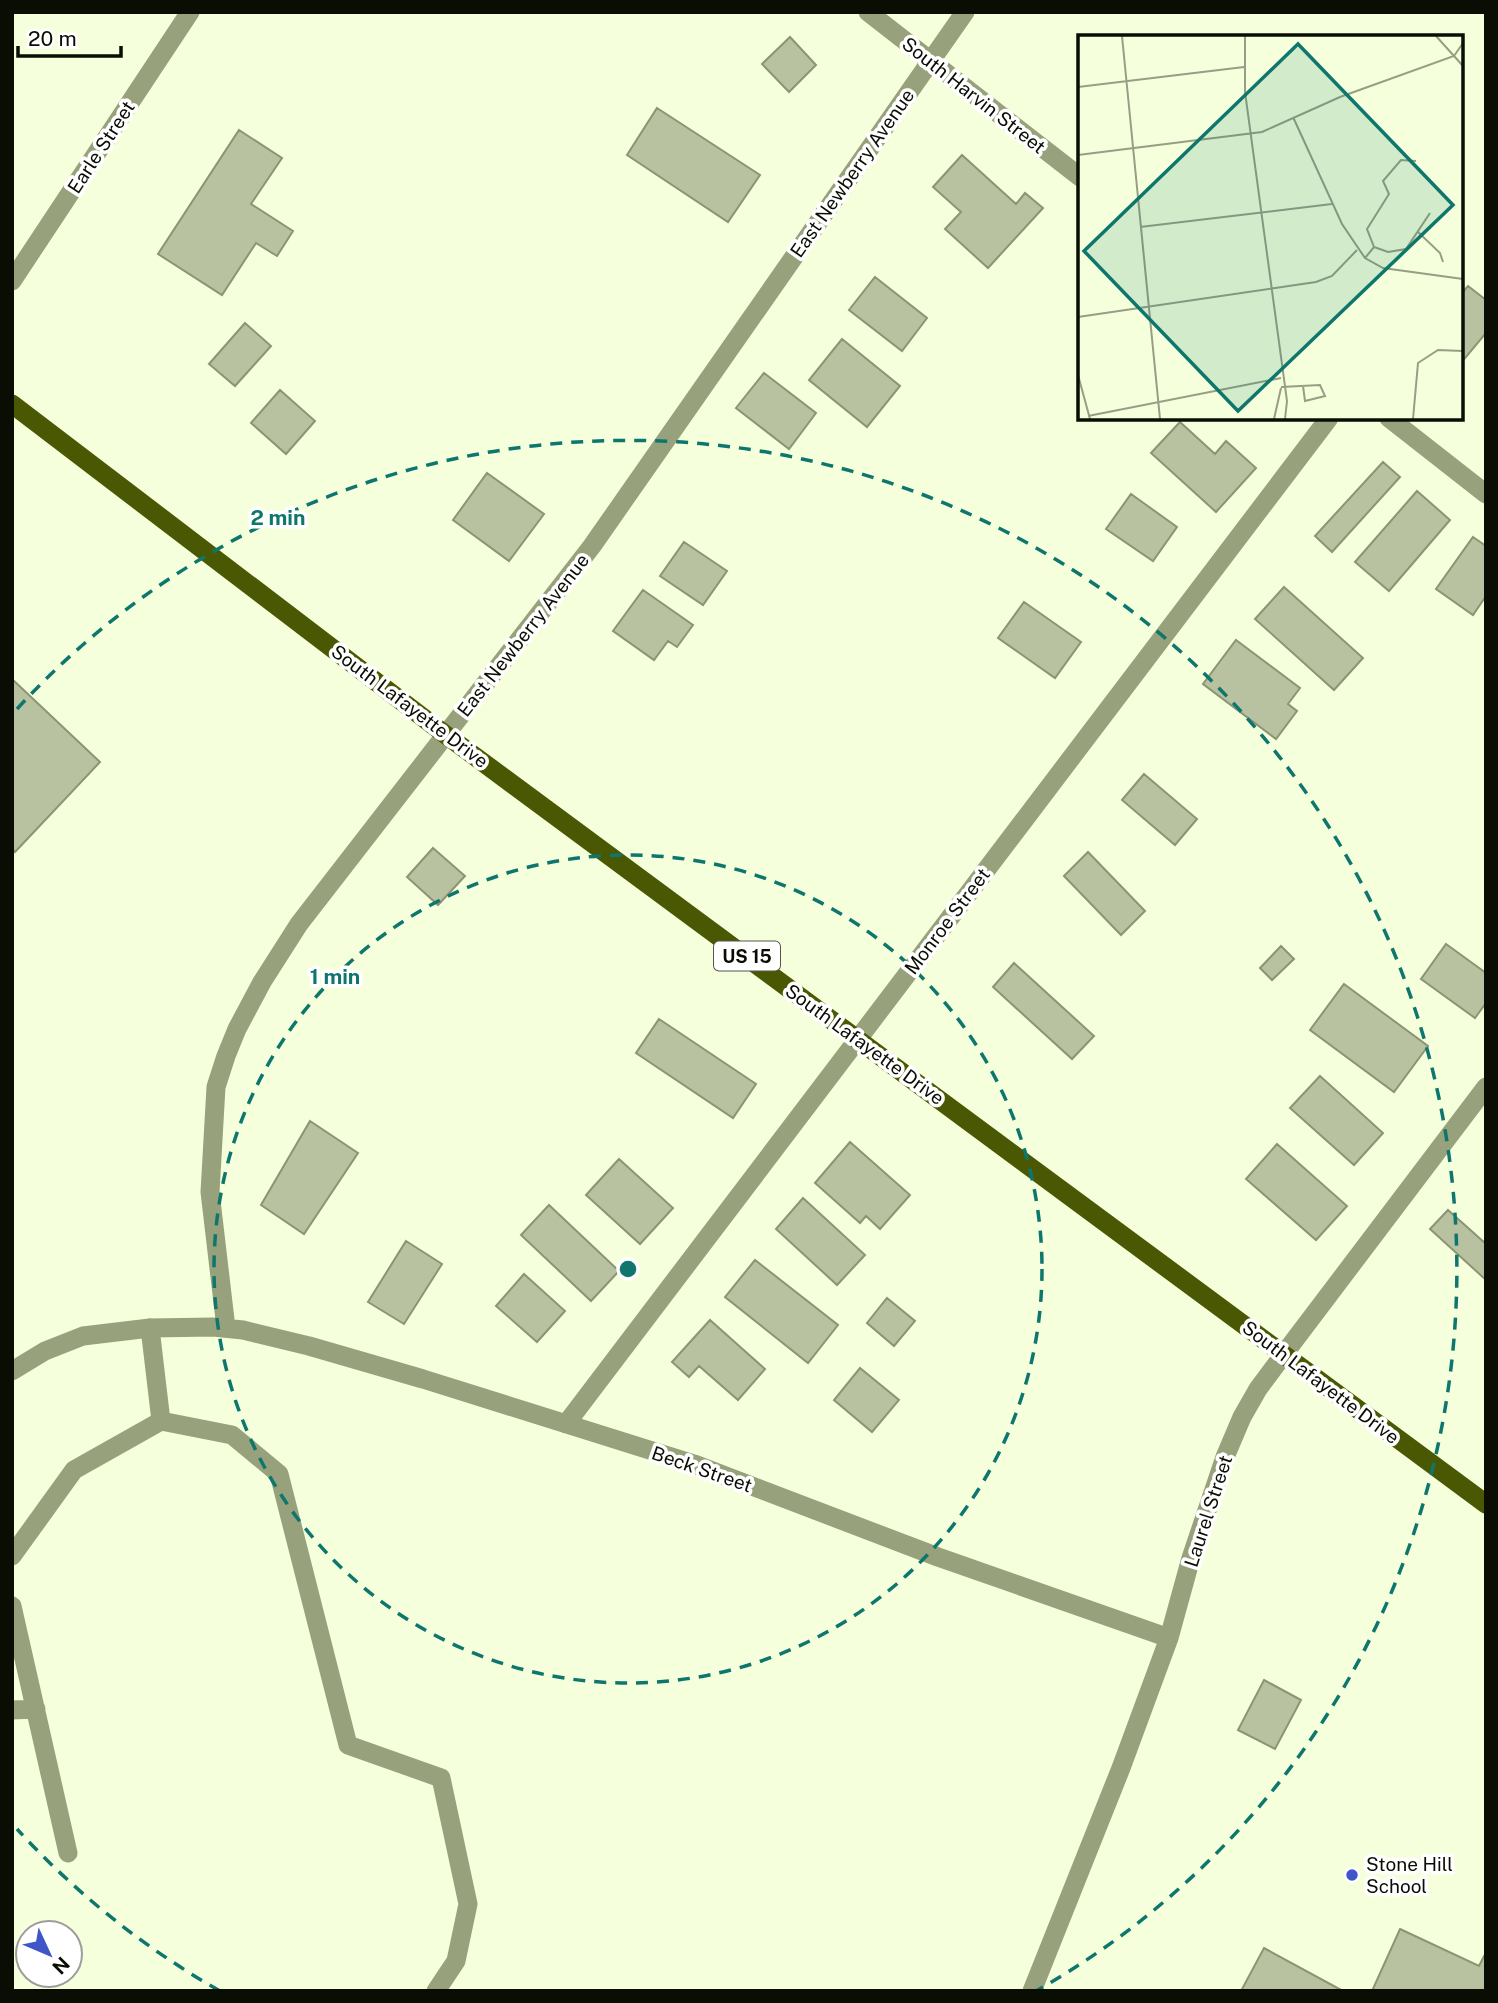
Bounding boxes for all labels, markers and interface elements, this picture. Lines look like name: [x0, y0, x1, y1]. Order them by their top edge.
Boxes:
scale bar: [18, 14, 121, 58]
text: 20 m: [28, 26, 77, 51]
street label: South Harvin Street: [898, 32, 1050, 158]
inset map: [1078, 35, 1463, 420]
street label: East Newberry Avenue: [786, 85, 918, 261]
street label: Earle Street: [63, 97, 139, 197]
text: 2 min: [250, 505, 306, 530]
street label: East Newberry Avenue: [453, 549, 593, 721]
street label: South Lafayette Drive: [327, 640, 493, 772]
street label: Monroe Street: [900, 864, 994, 978]
road number: US 15: [714, 942, 780, 971]
text: 1 min: [310, 964, 360, 989]
street label: South Lafayette Drive: [781, 979, 949, 1109]
centre of rings: [616, 1257, 640, 1281]
street label: South Lafayette Drive: [1238, 1316, 1404, 1448]
street label: Beck Street: [649, 1442, 755, 1496]
street label: Laurel Street: [1180, 1452, 1236, 1570]
place label: Stone Hill School: [1366, 1853, 1453, 1897]
marker: Stone Hill School: [1344, 1867, 1360, 1883]
north arrow: [14, 1919, 84, 1989]
text: N: [48, 1953, 74, 1979]

